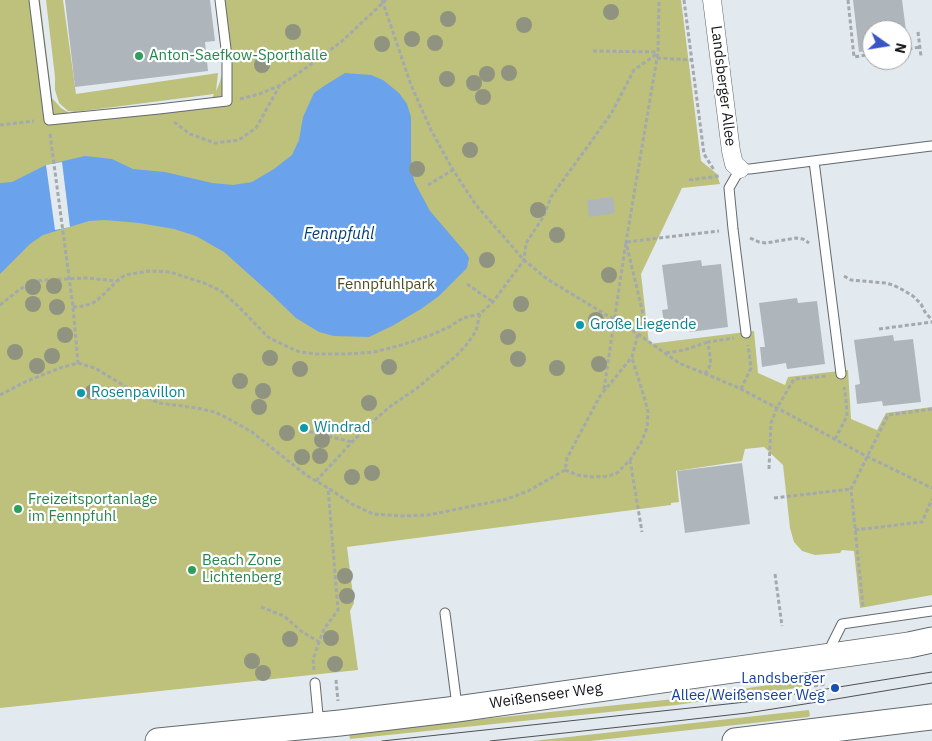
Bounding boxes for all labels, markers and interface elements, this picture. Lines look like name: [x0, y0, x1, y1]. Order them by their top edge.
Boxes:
north arrow: [862, 20, 912, 70]
street label: Landsberger Allee: [707, 25, 739, 147]
text: N: [891, 41, 911, 55]
place label: Anton-Saefkow-Sporthalle: [149, 47, 327, 65]
marker: Anton-Saefkow-Sporthalle: [133, 50, 145, 62]
water label: Fennpfuhl: [304, 224, 374, 244]
park label: Fennpfuhlpark: [337, 276, 435, 294]
place label: Große Liegende: [590, 316, 697, 334]
marker: Große Liegende: [574, 319, 586, 331]
place label: Rosenpavillon: [91, 384, 186, 402]
marker: Rosenpavillon: [75, 387, 87, 399]
place label: Windrad: [314, 419, 370, 437]
marker: Windrad: [298, 422, 310, 434]
place label: Freizeitsportanlage im Fennpfuhl: [28, 491, 157, 526]
marker: Freizeitsportanlage im Fennpfuhl: [12, 503, 24, 515]
place label: Beach Zone Lichtenberg: [202, 552, 281, 587]
marker: Beach Zone Lichtenberg: [186, 564, 198, 576]
place label: Landsberger Allee/Weißenseer Weg: [671, 670, 825, 705]
street label: Weißenseer Weg: [489, 679, 603, 713]
marker: Landsberger Allee/Weißenseer Weg: [829, 682, 841, 694]

